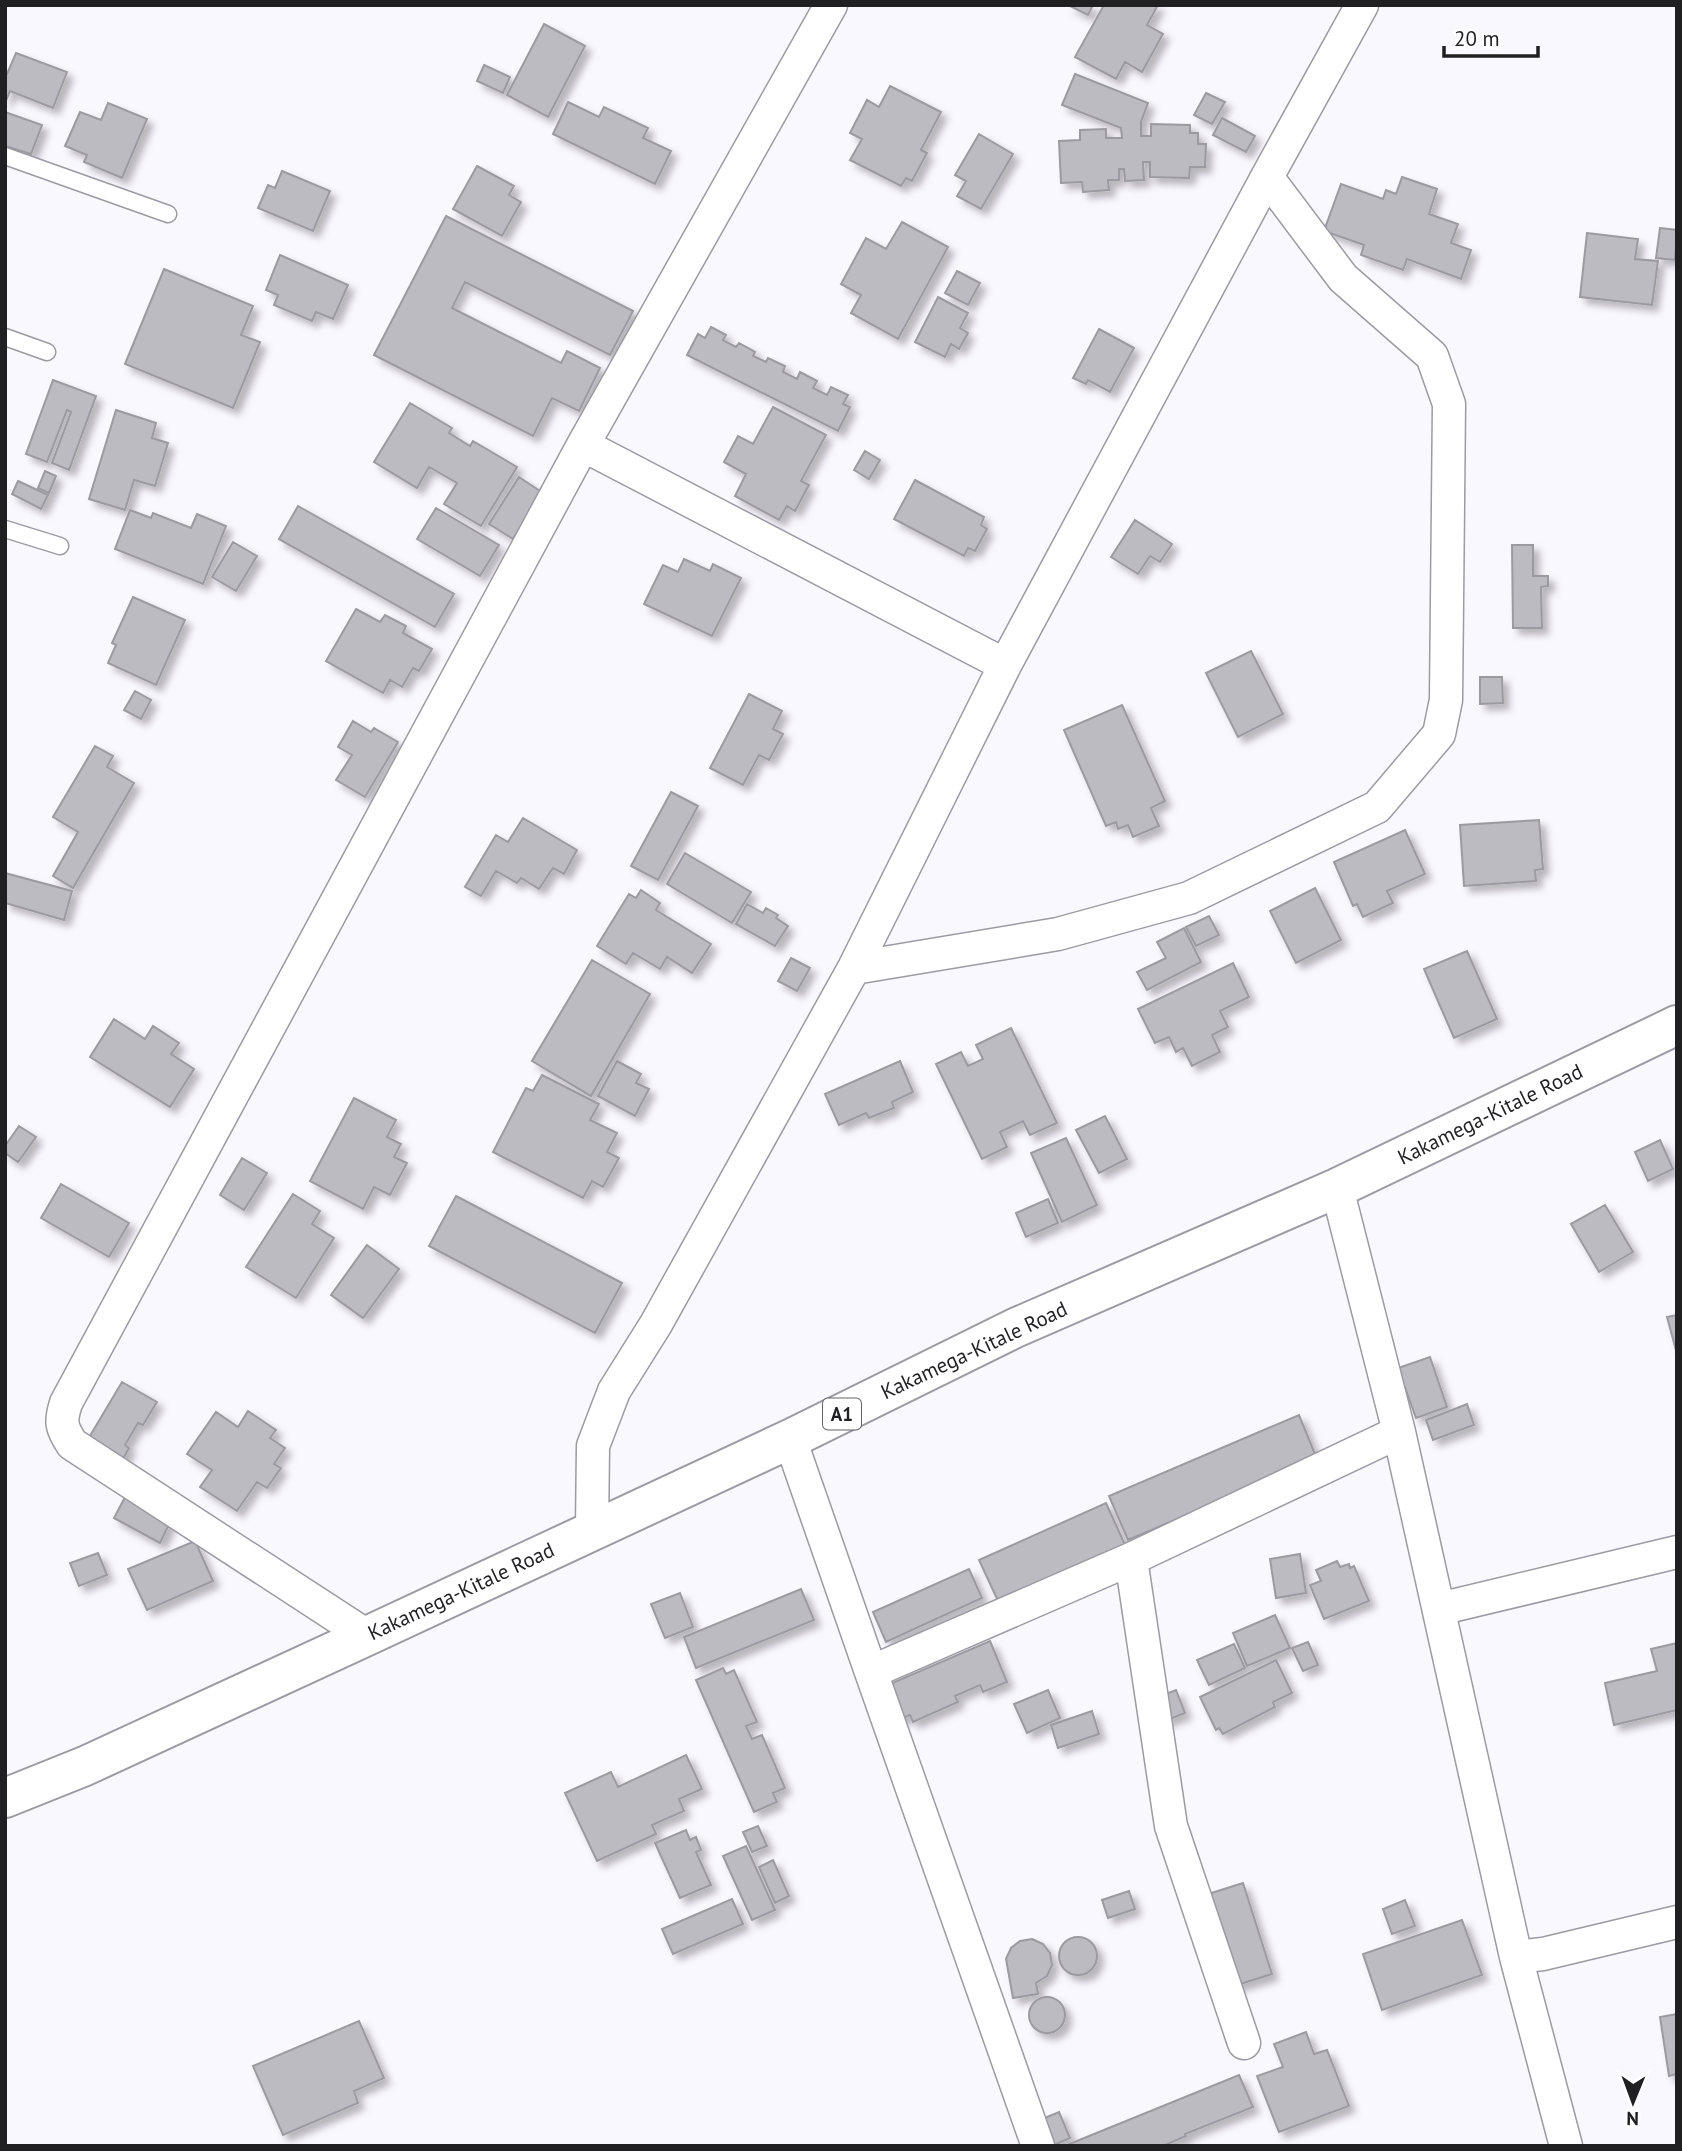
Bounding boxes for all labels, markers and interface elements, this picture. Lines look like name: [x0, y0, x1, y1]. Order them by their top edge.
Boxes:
scale bar: [1444, 14, 1538, 58]
text: 20 m: [1454, 25, 1500, 52]
street label: Kakamega-Kitale Road: [1393, 1057, 1587, 1171]
street label: Kakamega-Kitale Road: [876, 1295, 1072, 1405]
road number: A1: [823, 1398, 861, 1430]
street label: Kakamega-Kitale Road: [363, 1536, 559, 1646]
north arrow: [1598, 2067, 1668, 2137]
text: N: [1626, 2107, 1639, 2131]

